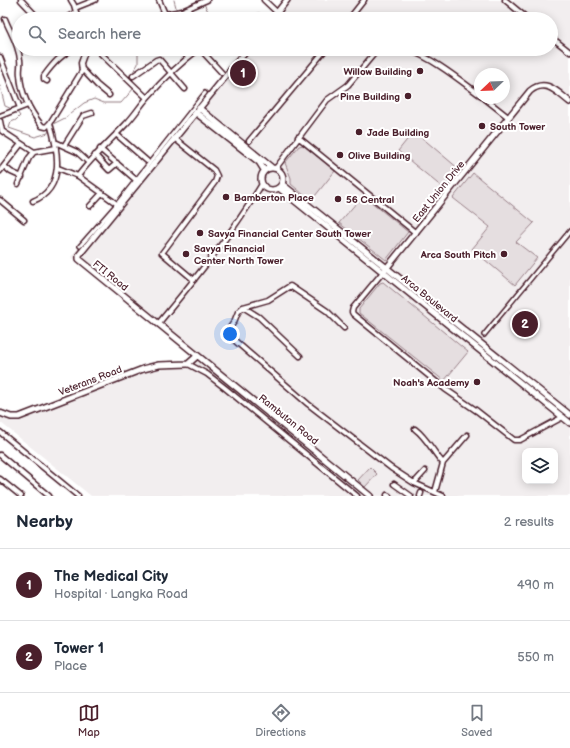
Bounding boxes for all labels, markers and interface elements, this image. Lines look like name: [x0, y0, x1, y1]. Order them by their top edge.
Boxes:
search box: [12, 12, 558, 56]
icon: search: [26, 23, 48, 45]
text: Search here: [58, 25, 141, 44]
pin: 1: [230, 58, 256, 88]
place label: Willow Building: [344, 66, 412, 78]
marker: Willow Building: [415, 66, 425, 76]
north arrow: [474, 68, 510, 104]
place label: Pine Building: [340, 91, 400, 103]
marker: Pine Building: [403, 91, 413, 101]
marker: South Tower: [477, 121, 487, 131]
place label: South Tower: [490, 121, 546, 133]
marker: Jade Building: [354, 127, 364, 137]
place label: Jade Building: [367, 127, 430, 139]
marker: Olive Building: [335, 150, 345, 160]
place label: Olive Building: [348, 150, 411, 162]
street label: East Union Drive: [410, 158, 467, 225]
marker: Bamberton Place: [221, 192, 231, 202]
place label: Bamberton Place: [234, 192, 314, 204]
marker: 56 Central: [333, 194, 343, 204]
place label: 56 Central: [346, 194, 394, 206]
marker: Savya Financial Center South Tower: [195, 228, 205, 238]
place label: Savya Financial Center South Tower: [208, 228, 372, 240]
place label: Savya Financial Center North Tower: [194, 243, 284, 267]
marker: Savya Financial Center North Tower: [181, 249, 191, 259]
place label: Arca South Pitch: [420, 249, 496, 261]
marker: Arca South Pitch: [499, 249, 509, 259]
street label: FTI Road: [90, 258, 131, 294]
street label: Arca Boulevard: [399, 272, 460, 325]
pin: 2: [512, 309, 538, 339]
your location: [220, 324, 240, 344]
street label: Veterans Road: [57, 363, 124, 398]
place label: Noah's Academy: [393, 377, 469, 389]
marker: Noah's Academy: [472, 377, 482, 387]
street label: Rambutan Road: [256, 392, 321, 448]
map controls: [522, 448, 558, 484]
button: layers: [522, 448, 558, 484]
text: Nearby: [16, 512, 73, 532]
text: 2 results: [504, 514, 554, 530]
text: The Medical City: [54, 567, 168, 586]
text: 1: [26, 577, 32, 593]
text: 490 m: [517, 577, 554, 593]
text: Hospital · Langka Road: [54, 586, 188, 602]
text: Tower 1: [54, 639, 104, 658]
text: 2: [25, 649, 33, 665]
text: 550 m: [517, 649, 554, 665]
text: Place: [54, 658, 87, 674]
tab: Map: [78, 702, 100, 739]
tab: Directions: [255, 702, 306, 739]
tab: Saved: [461, 702, 492, 739]

